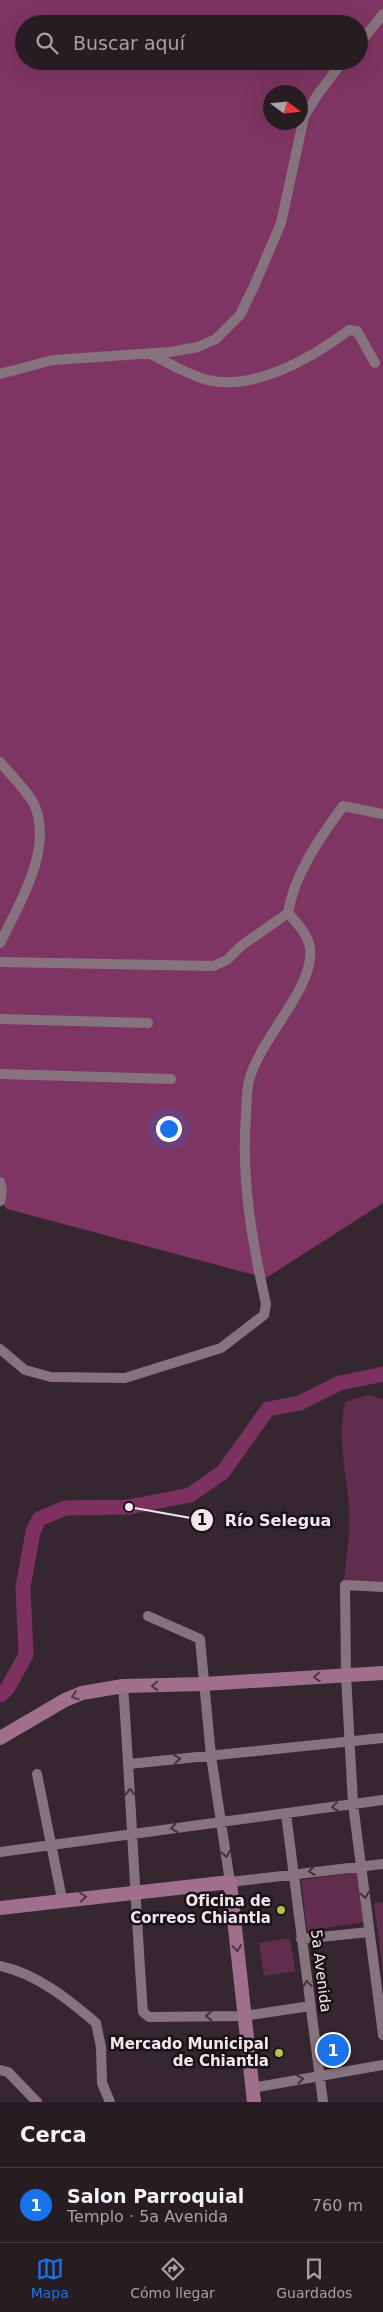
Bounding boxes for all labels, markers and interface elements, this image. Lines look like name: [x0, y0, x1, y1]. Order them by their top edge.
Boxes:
search box: [15, 15, 368, 70]
icon: search: [33, 29, 61, 57]
text: Buscar aquí: [73, 32, 185, 54]
north arrow: [263, 85, 308, 130]
your location: [156, 1116, 182, 1142]
callout: Río Selegua: [189, 1505, 341, 1536]
text: 1: [197, 1511, 207, 1529]
text: Río Selegua: [225, 1511, 331, 1530]
one-way arrow: [313, 1672, 321, 1683]
one-way arrow: [150, 1680, 158, 1691]
one-way arrow: [71, 1690, 80, 1700]
one-way arrow: [174, 1754, 182, 1765]
one-way arrow: [124, 1788, 135, 1796]
one-way arrow: [330, 1801, 338, 1812]
one-way arrow: [169, 1822, 177, 1833]
one-way arrow: [220, 1850, 230, 1858]
one-way arrow: [308, 1865, 316, 1876]
one-way arrow: [359, 1890, 369, 1899]
one-way arrow: [79, 1892, 87, 1903]
place label: Oficina de Correos Chiantla: [130, 1892, 271, 1927]
marker: Oficina de Correos Chiantla: [275, 1904, 287, 1916]
street label: 5a Avenida: [307, 1929, 335, 2013]
one-way arrow: [231, 1945, 242, 1953]
one-way arrow: [302, 1980, 313, 1988]
one-way arrow: [205, 2011, 213, 2022]
pin: 1: [317, 2031, 349, 2069]
place label: Mercado Municipal de Chiantla: [110, 2035, 269, 2070]
marker: Mercado Municipal de Chiantla: [273, 2047, 285, 2059]
one-way arrow: [296, 2075, 305, 2085]
text: Cerca: [20, 2123, 87, 2147]
text: Salon Parroquial: [67, 2185, 244, 2207]
text: 1: [30, 2196, 42, 2215]
text: 760 m: [312, 2196, 363, 2215]
text: Templo · 5a Avenida: [67, 2207, 228, 2226]
tab: Mapa: [31, 2255, 69, 2301]
tab: Cómo llegar: [130, 2255, 215, 2301]
tab: Guardados: [276, 2255, 352, 2301]

